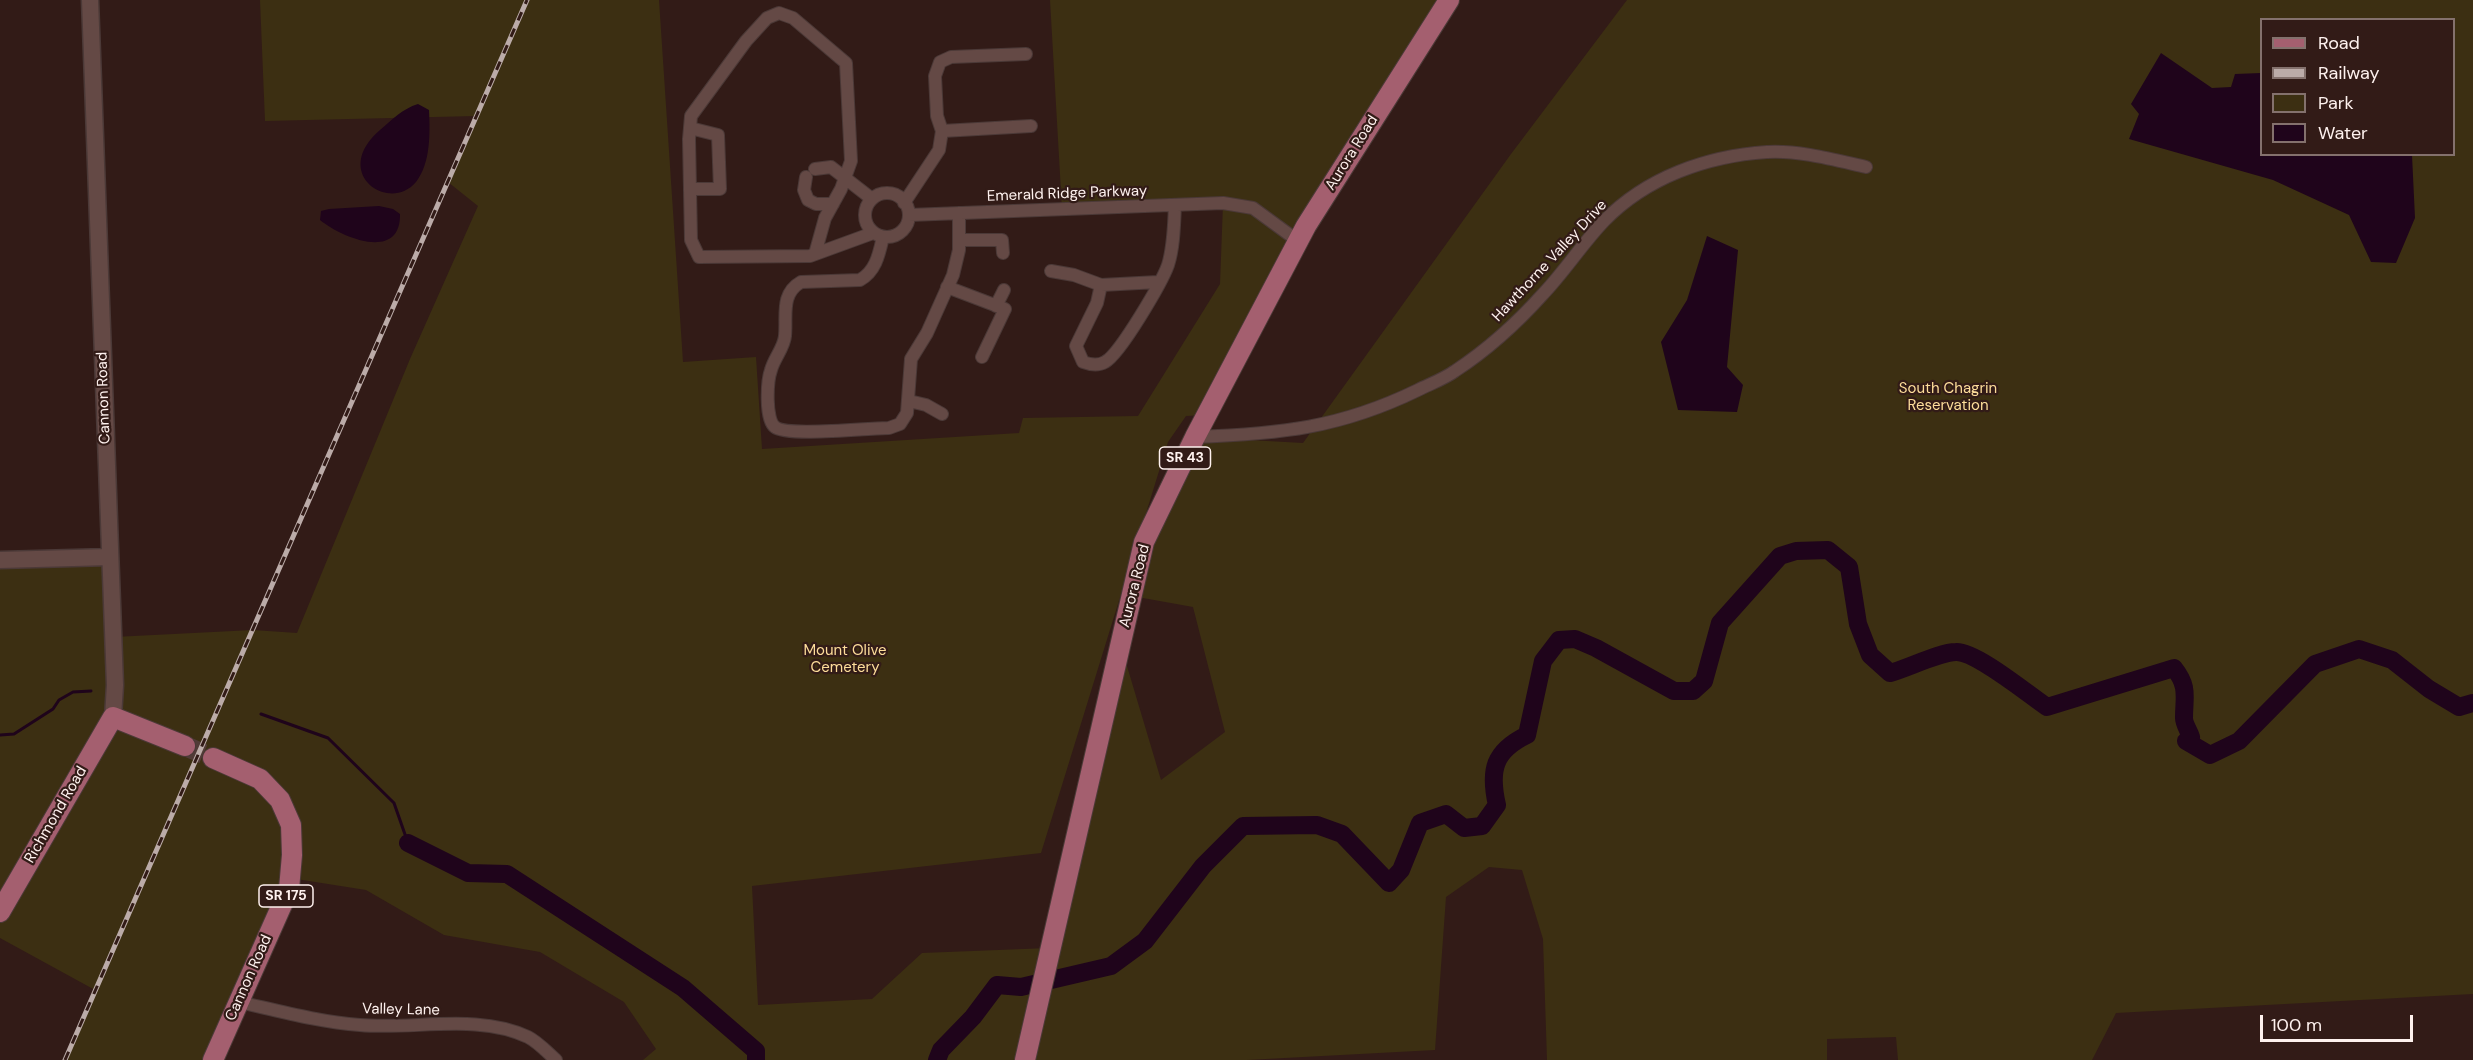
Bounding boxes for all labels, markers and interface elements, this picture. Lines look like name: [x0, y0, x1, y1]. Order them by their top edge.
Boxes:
legend: [2260, 18, 2455, 156]
text: Road: [2318, 31, 2360, 55]
text: Railway: [2318, 61, 2380, 85]
text: Park: [2318, 91, 2354, 115]
street label: Aurora Road: [1322, 112, 1382, 194]
text: Water: [2318, 121, 2368, 145]
street label: Emerald Ridge Parkway: [987, 182, 1147, 206]
street label: Hawthorne Valley Drive: [1489, 196, 1611, 326]
street label: Cannon Road: [93, 351, 115, 445]
park label: South Chagrin Reservation: [1899, 380, 1997, 415]
road number: SR 43: [1160, 447, 1210, 469]
street label: Aurora Road: [1116, 543, 1154, 629]
park label: Mount Olive Cemetery: [803, 642, 887, 677]
street label: Richmond Road: [21, 763, 91, 867]
road number: SR 175: [259, 885, 313, 907]
street label: Cannon Road: [222, 932, 276, 1024]
street label: Valley Lane: [362, 1000, 440, 1020]
scale bar: [2263, 1003, 2416, 1041]
text: 100 m: [2271, 1013, 2322, 1037]

